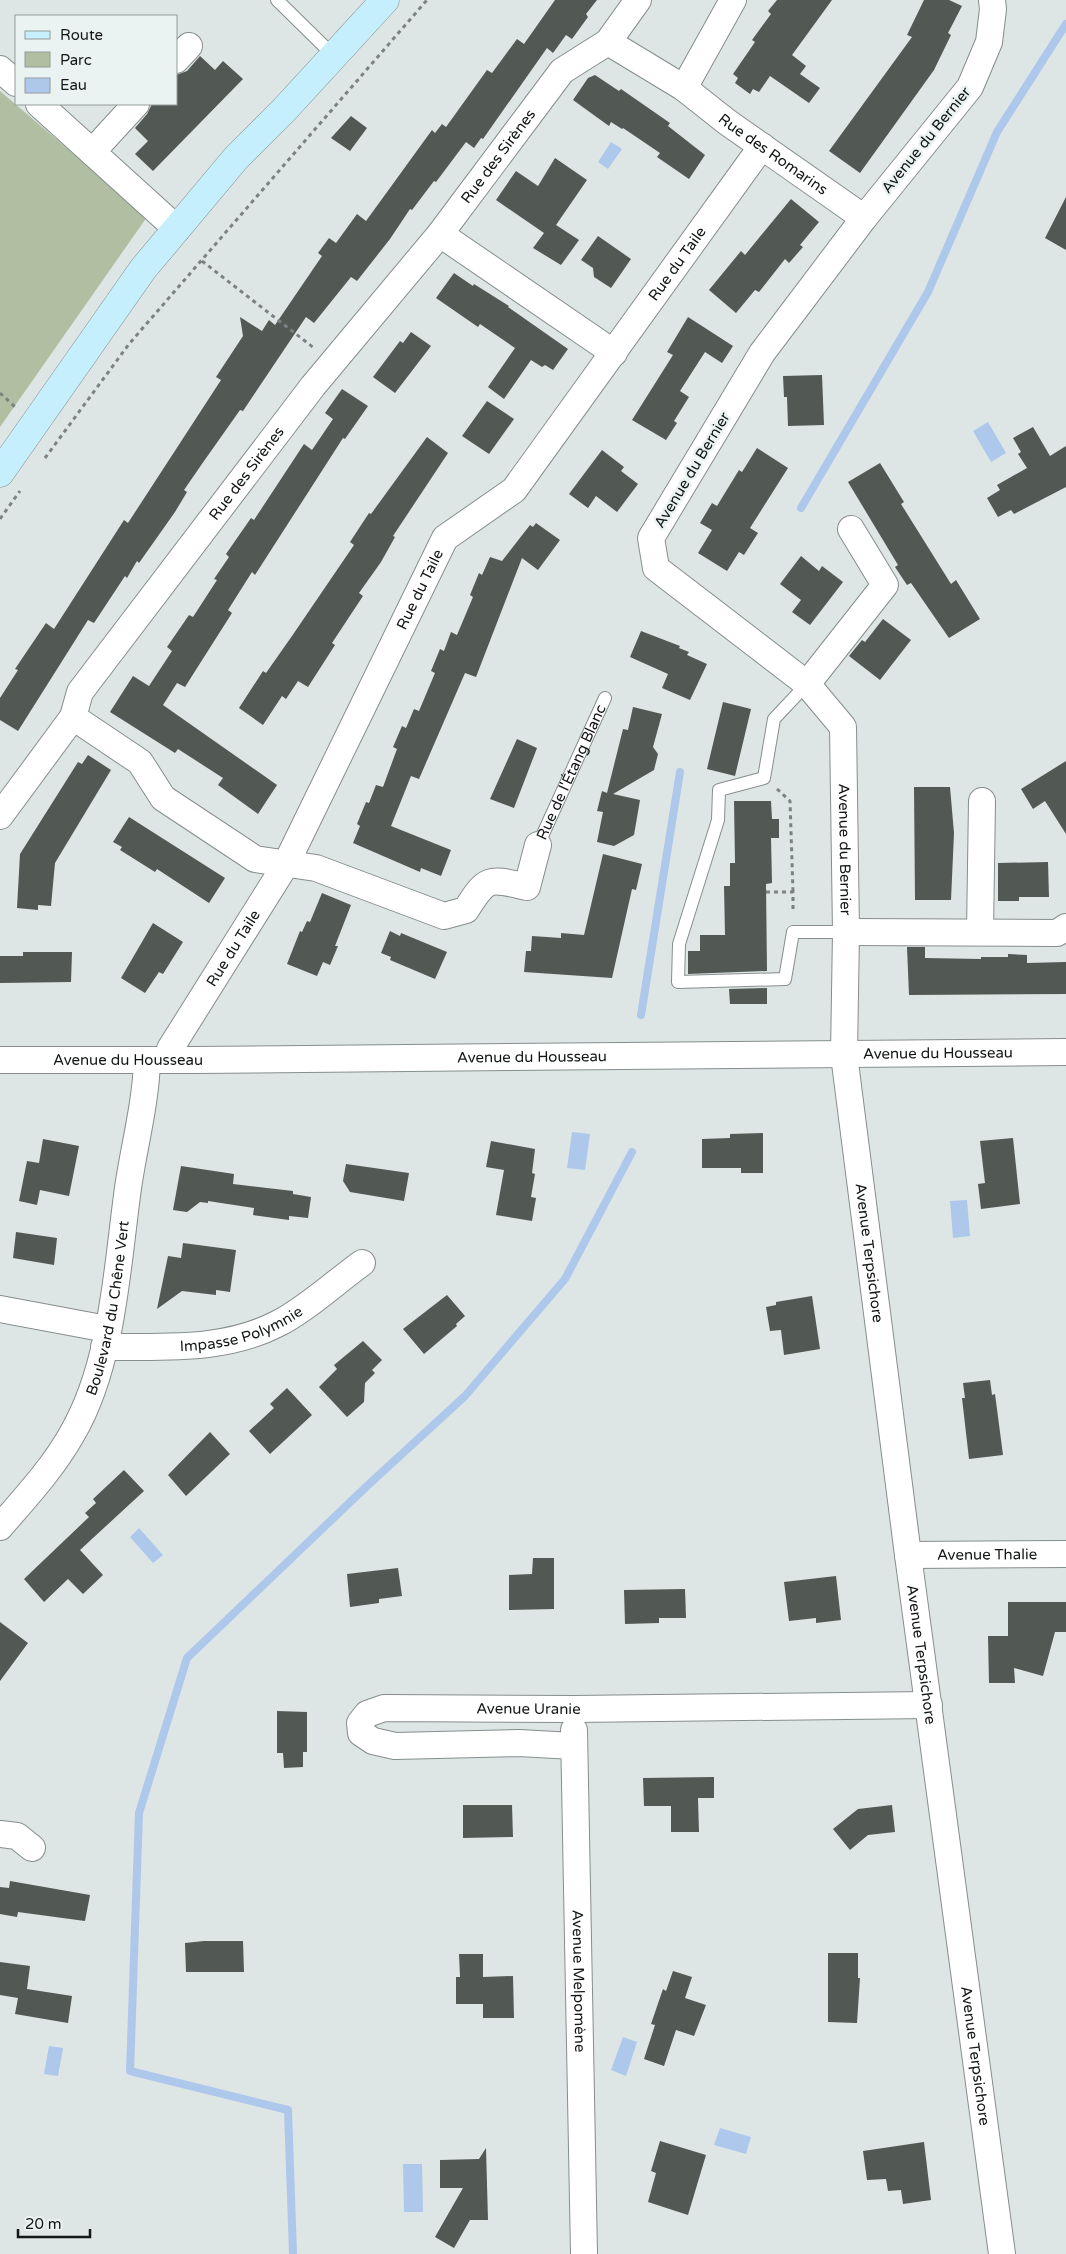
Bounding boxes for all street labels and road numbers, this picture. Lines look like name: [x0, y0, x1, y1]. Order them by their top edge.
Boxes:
street label: Avenue du Bernier: [878, 83, 975, 197]
street label: Rue des Sirènes: [457, 106, 539, 207]
street label: Rue des Romarins: [715, 110, 831, 199]
street label: Rue du Taile: [644, 223, 710, 304]
street label: Avenue du Bernier: [650, 409, 734, 531]
street label: Rue des Sirènes: [205, 423, 288, 524]
street label: Rue du Taile: [393, 546, 447, 632]
street label: Rue de l'Étang Blanc: [533, 702, 610, 843]
street label: Avenue du Bernier: [835, 783, 855, 916]
street label: Rue du Taile: [202, 907, 264, 990]
street label: Avenue du Housseau: [863, 1043, 1013, 1063]
street label: Avenue du Housseau: [457, 1047, 607, 1067]
street label: Avenue du Housseau: [53, 1051, 203, 1069]
street label: Avenue Terpsichore: [851, 1182, 887, 1324]
street label: Boulevard du Chêne Vert: [82, 1219, 133, 1398]
street label: Impasse Polymnie: [179, 1302, 306, 1355]
street label: Avenue Thalie: [937, 1545, 1037, 1564]
street label: Avenue Terpsichore: [903, 1584, 940, 1725]
street label: Avenue Uranie: [476, 1699, 581, 1718]
street label: Avenue Melpomène: [568, 1909, 589, 2052]
street label: Avenue Terpsichore: [957, 1985, 994, 2127]

